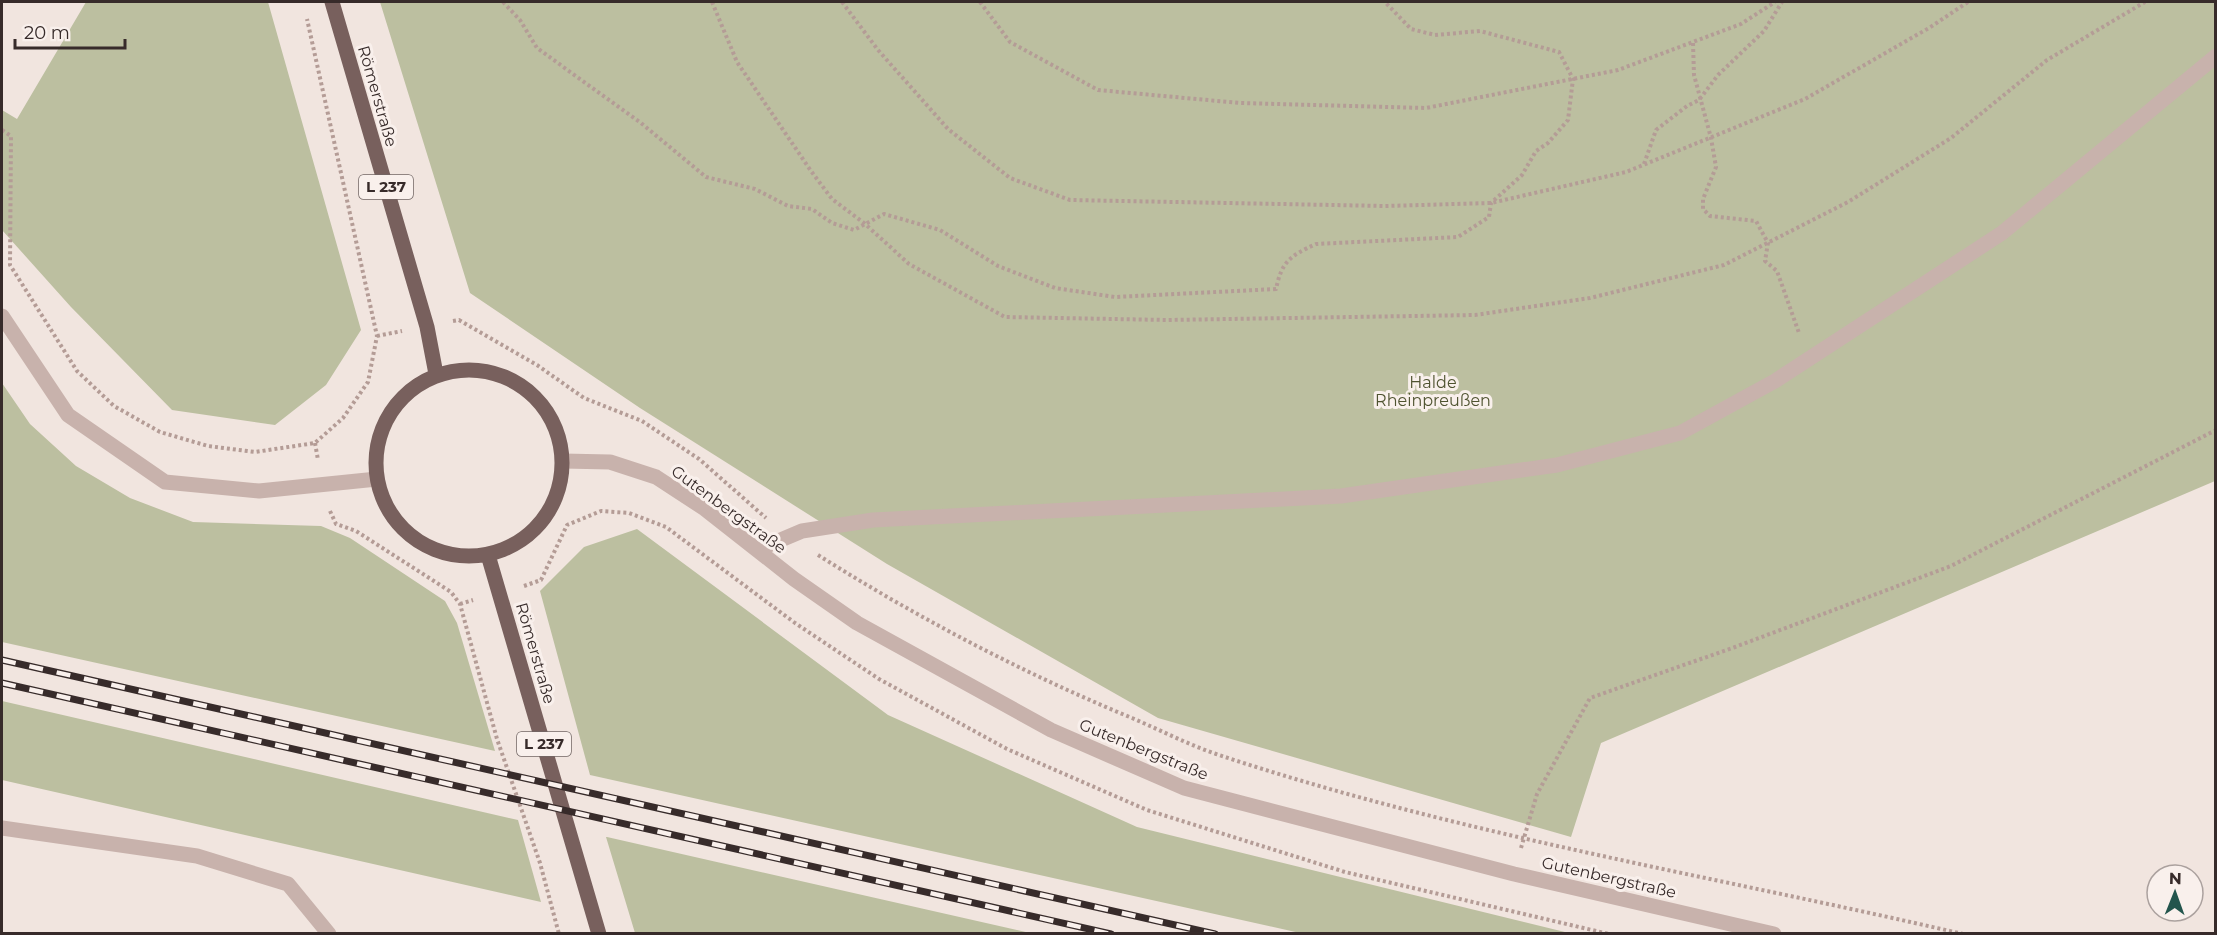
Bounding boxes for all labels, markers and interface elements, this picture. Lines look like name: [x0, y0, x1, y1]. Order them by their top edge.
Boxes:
scale bar: [15, 12, 124, 50]
text: 20 m: [24, 22, 70, 44]
street label: Römerstraße: [354, 43, 401, 149]
road number: L 237: [359, 175, 413, 199]
park label: Halde Rheinpreußen: [1375, 373, 1491, 410]
street label: Gutenbergstraße: [668, 461, 790, 557]
street label: Römerstraße: [512, 600, 559, 706]
street label: Gutenbergstraße: [1077, 715, 1211, 784]
road number: L 237: [517, 732, 571, 756]
street label: Gutenbergstraße: [1540, 853, 1678, 902]
north arrow: [2145, 863, 2205, 923]
text: N: [2169, 869, 2182, 888]

